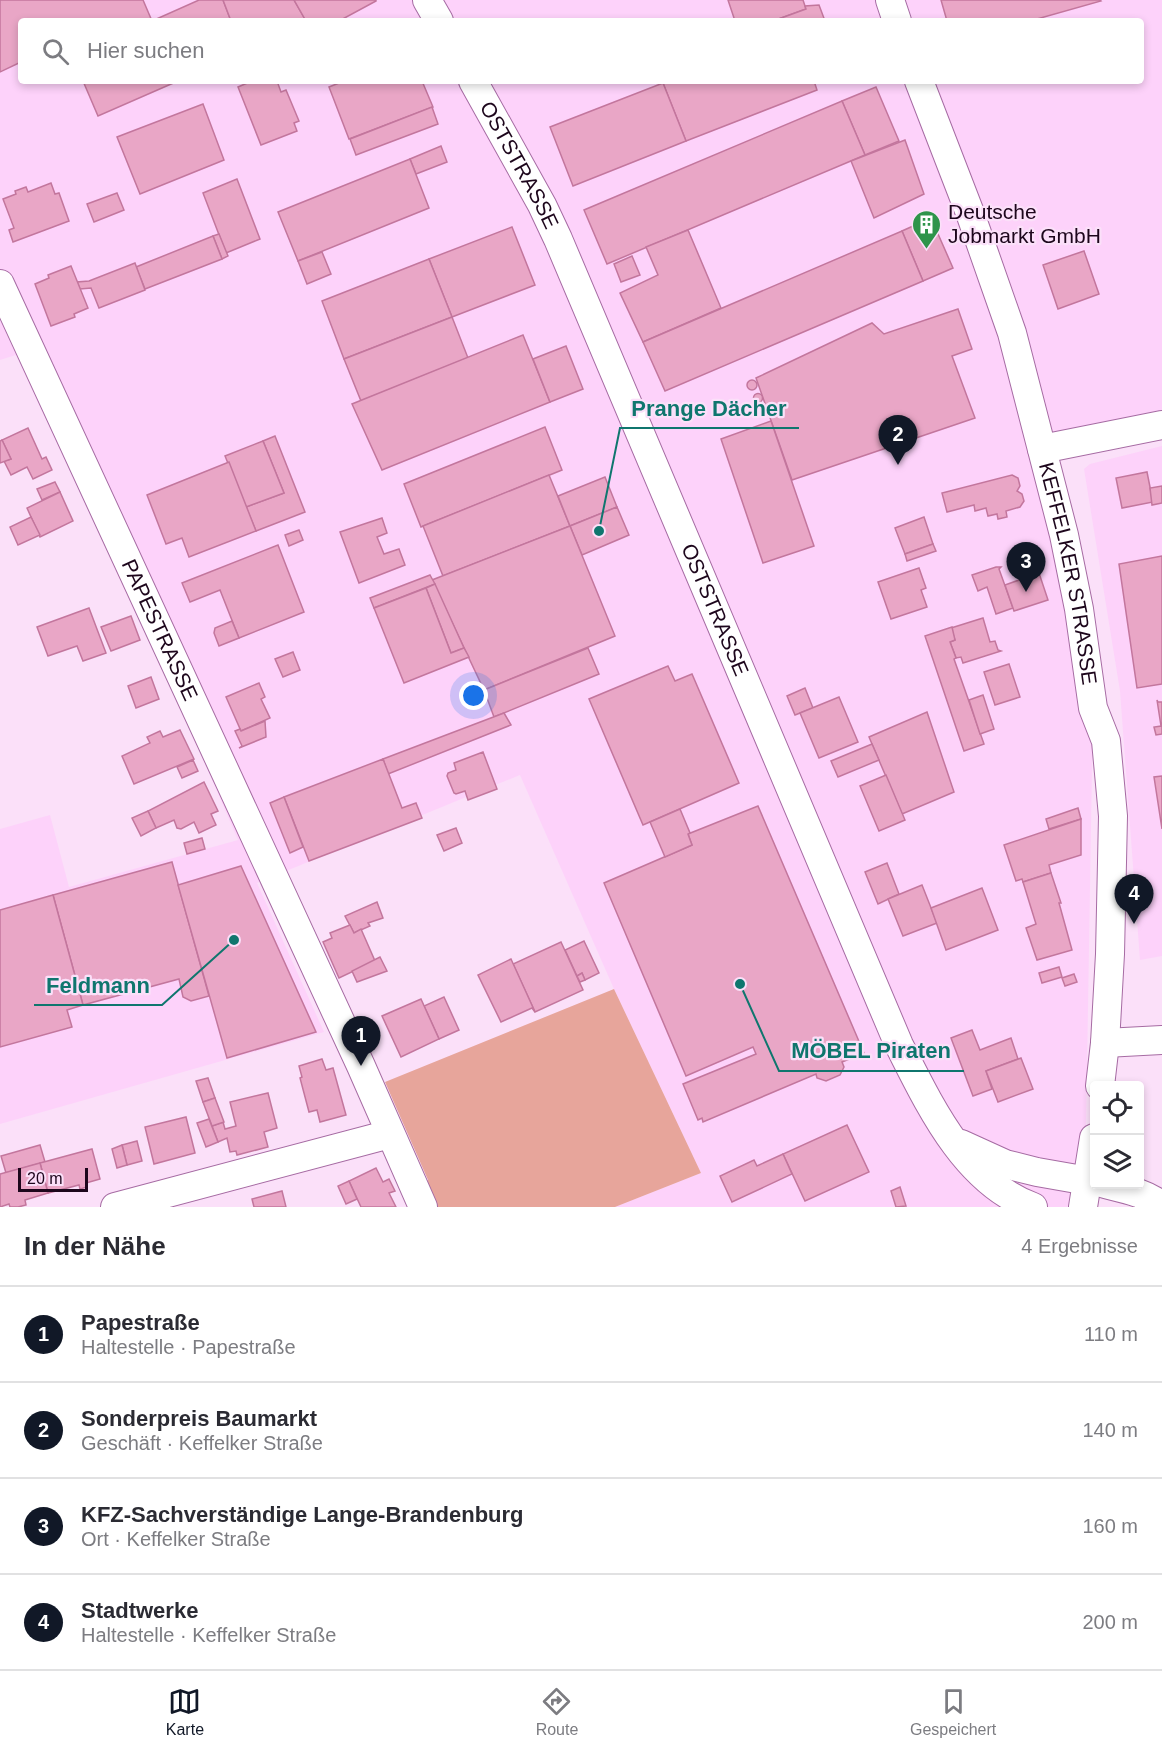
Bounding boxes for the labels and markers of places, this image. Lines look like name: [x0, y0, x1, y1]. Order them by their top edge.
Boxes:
place label: Deutsche Jobmarkt GmbH: [948, 200, 1101, 247]
building icon: Deutsche Jobmarkt GmbH: [911, 208, 943, 250]
callout: Prange Dächer: [620, 388, 799, 428]
pin: 2: [878, 416, 918, 465]
pin: 3: [1006, 542, 1046, 592]
pin: 4: [1114, 874, 1154, 924]
callout: Feldmann: [34, 965, 162, 1005]
pin: 1: [342, 1016, 380, 1066]
callout: MÖBEL Piraten: [779, 1031, 964, 1071]

